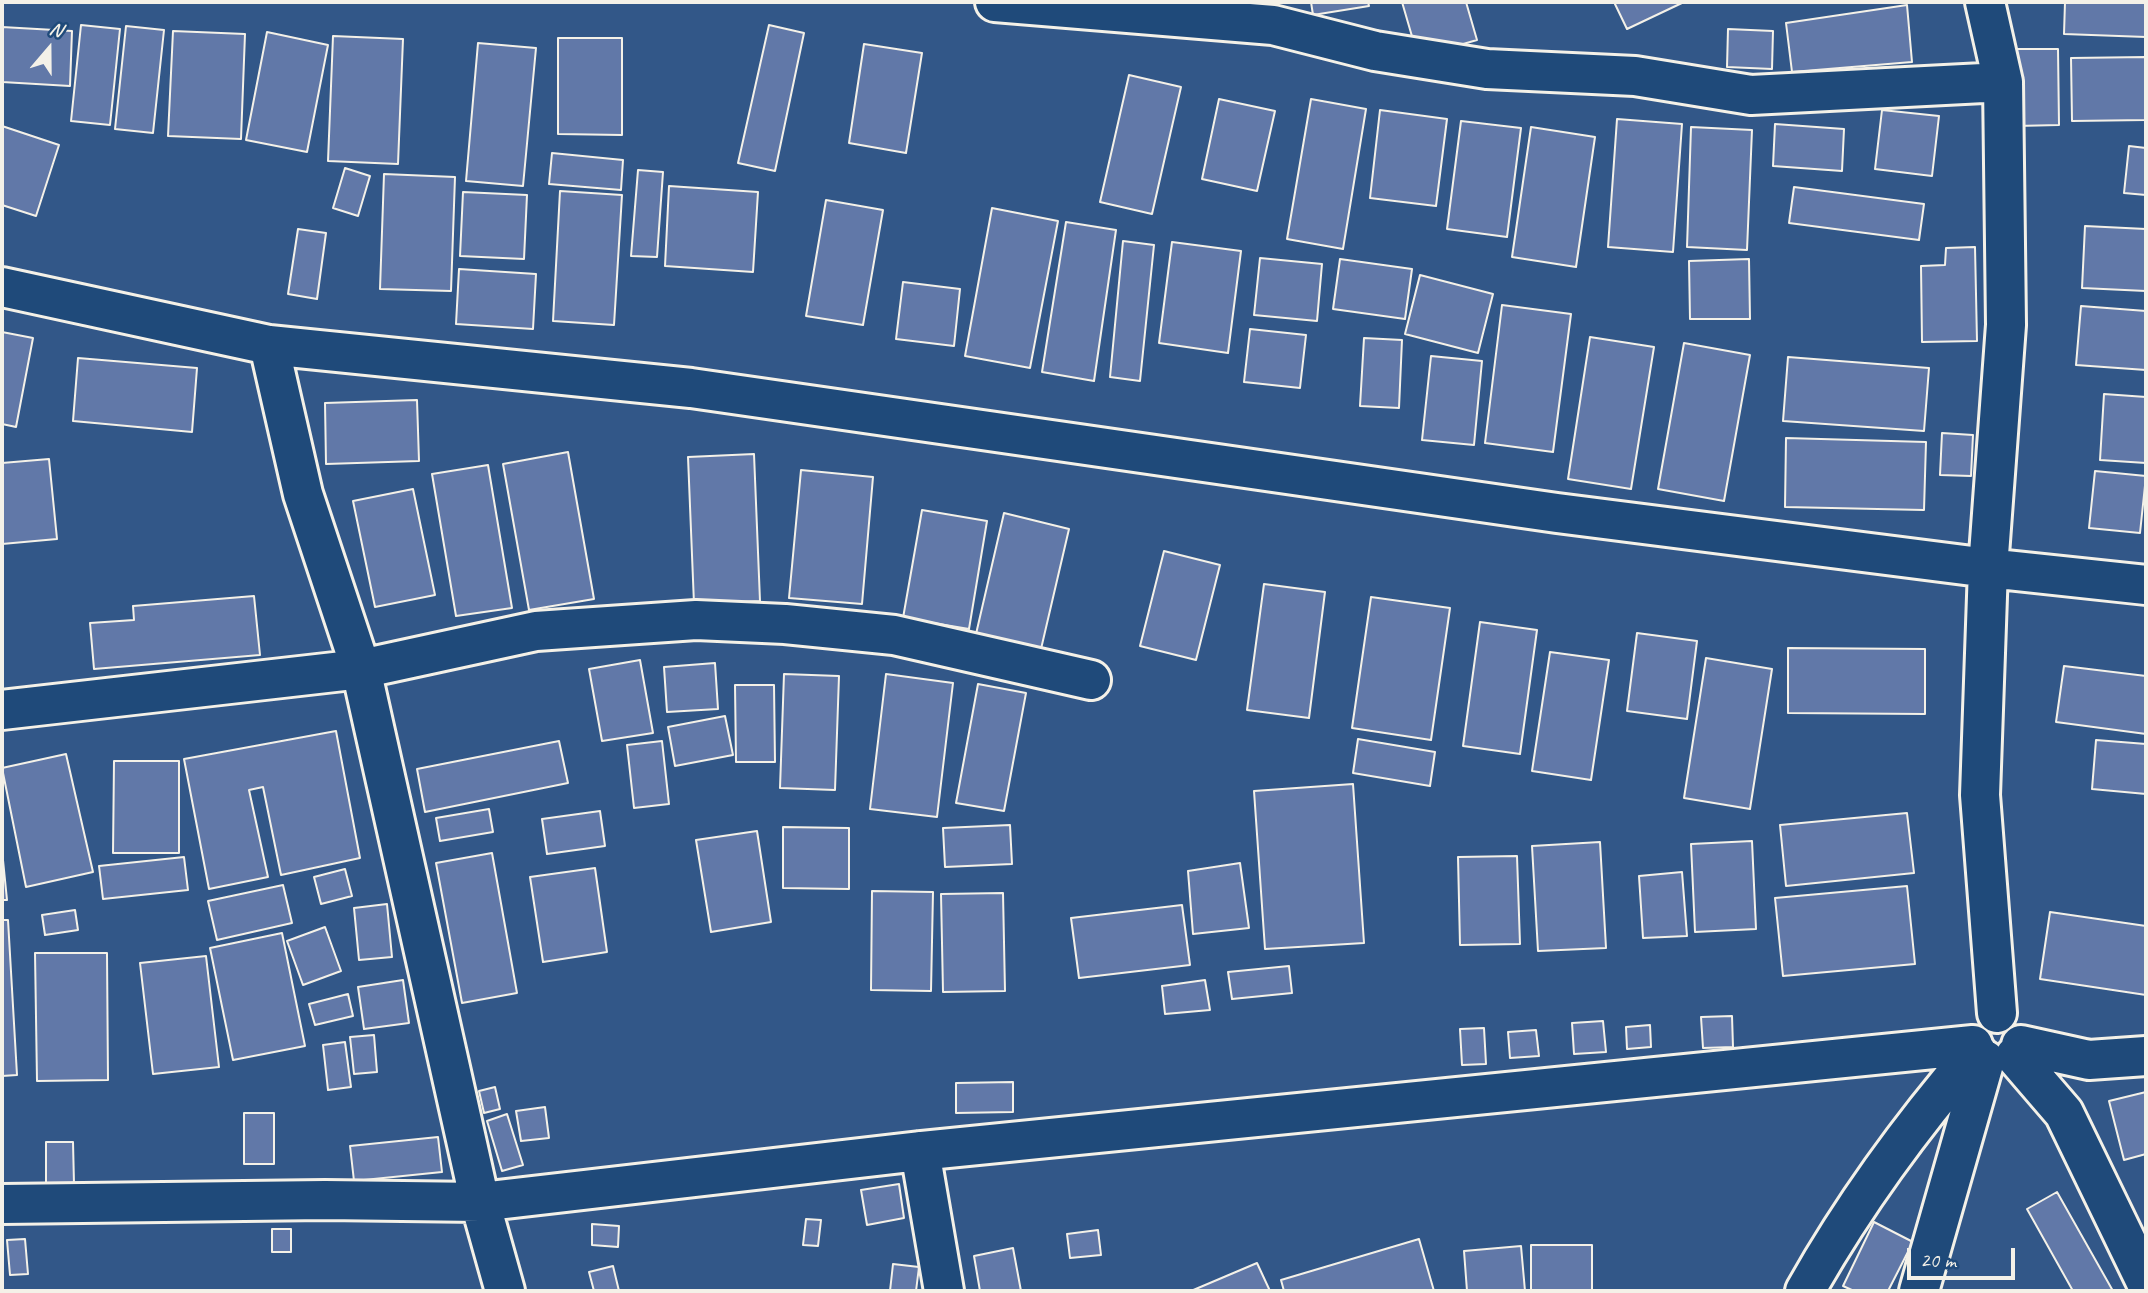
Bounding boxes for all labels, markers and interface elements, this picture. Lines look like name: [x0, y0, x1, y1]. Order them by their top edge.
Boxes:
north arrow: [14, 14, 84, 84]
text: N: [47, 16, 66, 43]
scale bar: [1910, 1234, 2018, 1278]
text: 20 m: [1920, 1247, 1956, 1273]

